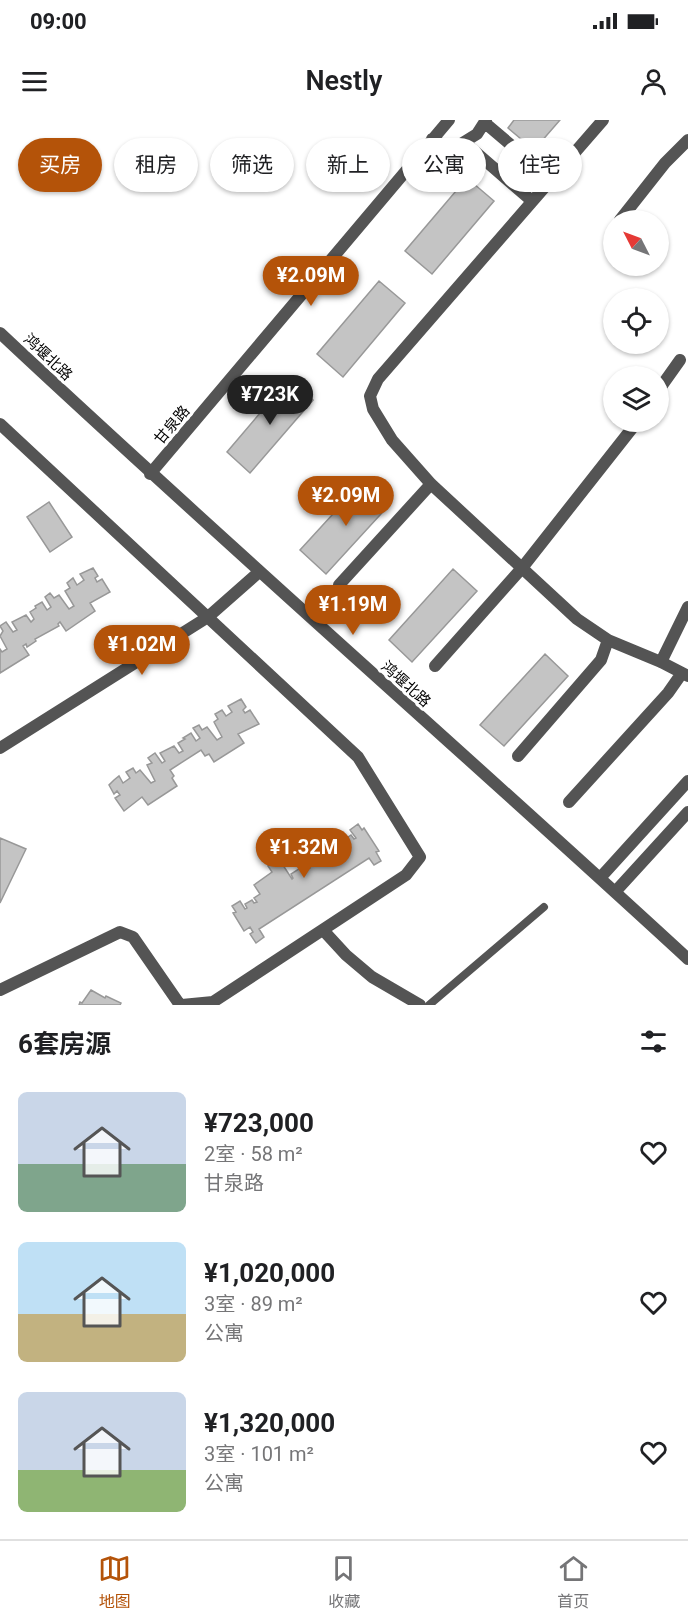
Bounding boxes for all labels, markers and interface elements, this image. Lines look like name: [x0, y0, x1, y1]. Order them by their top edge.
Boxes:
text: 09:00: [30, 9, 87, 34]
icon: menu: [18, 65, 51, 98]
text: Nestly: [305, 65, 383, 97]
icon: person: [637, 65, 670, 98]
chip: 买房: [18, 138, 102, 192]
chip: 租房: [114, 138, 198, 192]
chip: 筛选: [210, 138, 294, 192]
chip: 新上: [306, 138, 390, 192]
chip: 公寓: [402, 138, 486, 192]
chip: 住宅: [498, 138, 582, 192]
north arrow: [603, 210, 669, 276]
map controls: [603, 210, 669, 432]
pin: ¥2.09M: [262, 256, 360, 307]
text: ¥2.09M: [277, 263, 345, 287]
button: locate: [603, 288, 669, 354]
street label: 鸿堰北路: [20, 330, 76, 384]
button: layers: [603, 366, 669, 432]
pin: ¥723K: [228, 375, 312, 426]
text: ¥723K: [241, 382, 299, 406]
street label: 甘泉路: [151, 402, 193, 448]
pin: ¥2.09M: [297, 476, 395, 527]
text: ¥2.09M: [312, 483, 380, 507]
pin: ¥1.19M: [304, 585, 402, 636]
text: ¥1.19M: [319, 592, 387, 616]
pin: ¥1.02M: [93, 625, 191, 676]
text: ¥1.02M: [108, 632, 176, 656]
street label: 鸿堰北路: [378, 657, 434, 711]
pin: ¥1.32M: [255, 828, 353, 879]
text: ¥1.32M: [270, 835, 338, 859]
icon: filters: [637, 1025, 670, 1058]
text: 6套房源: [18, 1029, 111, 1059]
text: ¥723,000: [204, 1108, 314, 1138]
icon: home: [66, 1116, 138, 1188]
icon: heart: [637, 1136, 670, 1169]
text: 2室 · 58 m²: [204, 1142, 303, 1166]
text: 甘泉路: [204, 1171, 264, 1195]
text: ¥1,020,000: [204, 1258, 335, 1288]
icon: home: [66, 1266, 138, 1338]
icon: heart: [637, 1286, 670, 1319]
text: 3室 · 89 m²: [204, 1292, 303, 1316]
text: 公寓: [204, 1321, 244, 1345]
text: ¥1,320,000: [204, 1408, 335, 1438]
icon: home: [66, 1416, 138, 1488]
icon: heart: [637, 1436, 670, 1469]
text: 3室 · 101 m²: [204, 1442, 314, 1466]
text: 公寓: [204, 1471, 244, 1495]
tab: 地图: [98, 1552, 131, 1612]
tab: 收藏: [327, 1552, 360, 1612]
tab: 首页: [557, 1552, 590, 1612]

